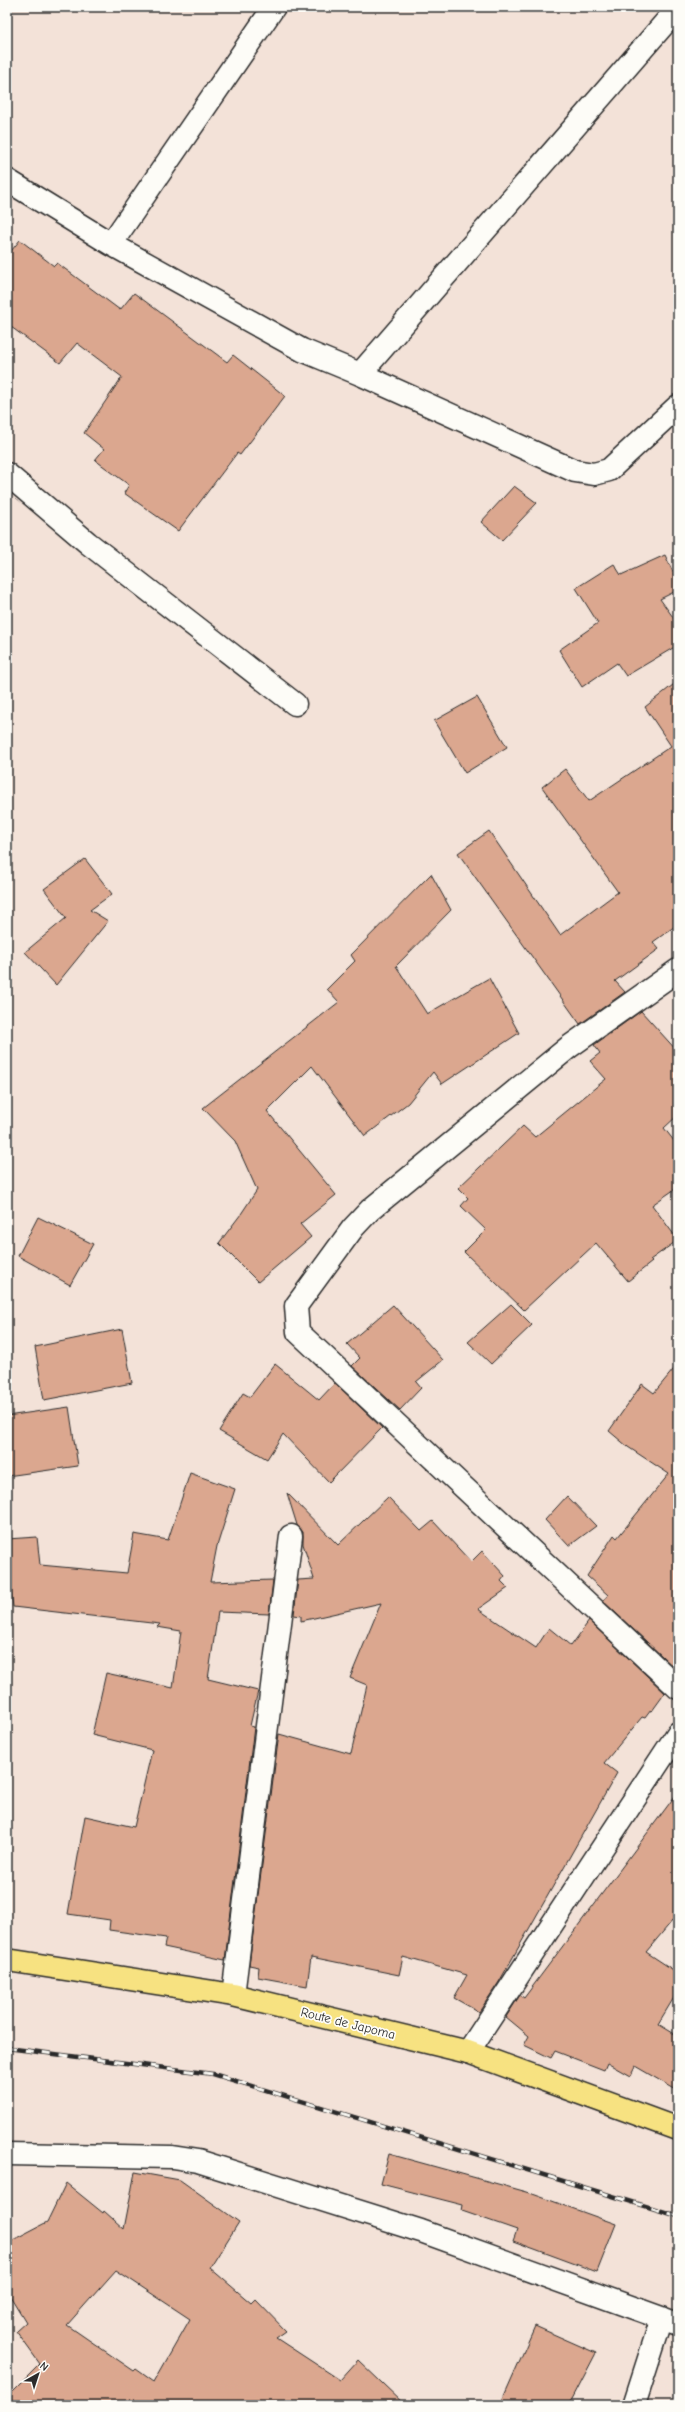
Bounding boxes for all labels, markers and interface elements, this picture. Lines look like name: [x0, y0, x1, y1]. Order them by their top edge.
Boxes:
street label: Route de Japoma: [299, 2004, 397, 2042]
north arrow: [18, 2354, 58, 2394]
text: N: [37, 2359, 51, 2374]

